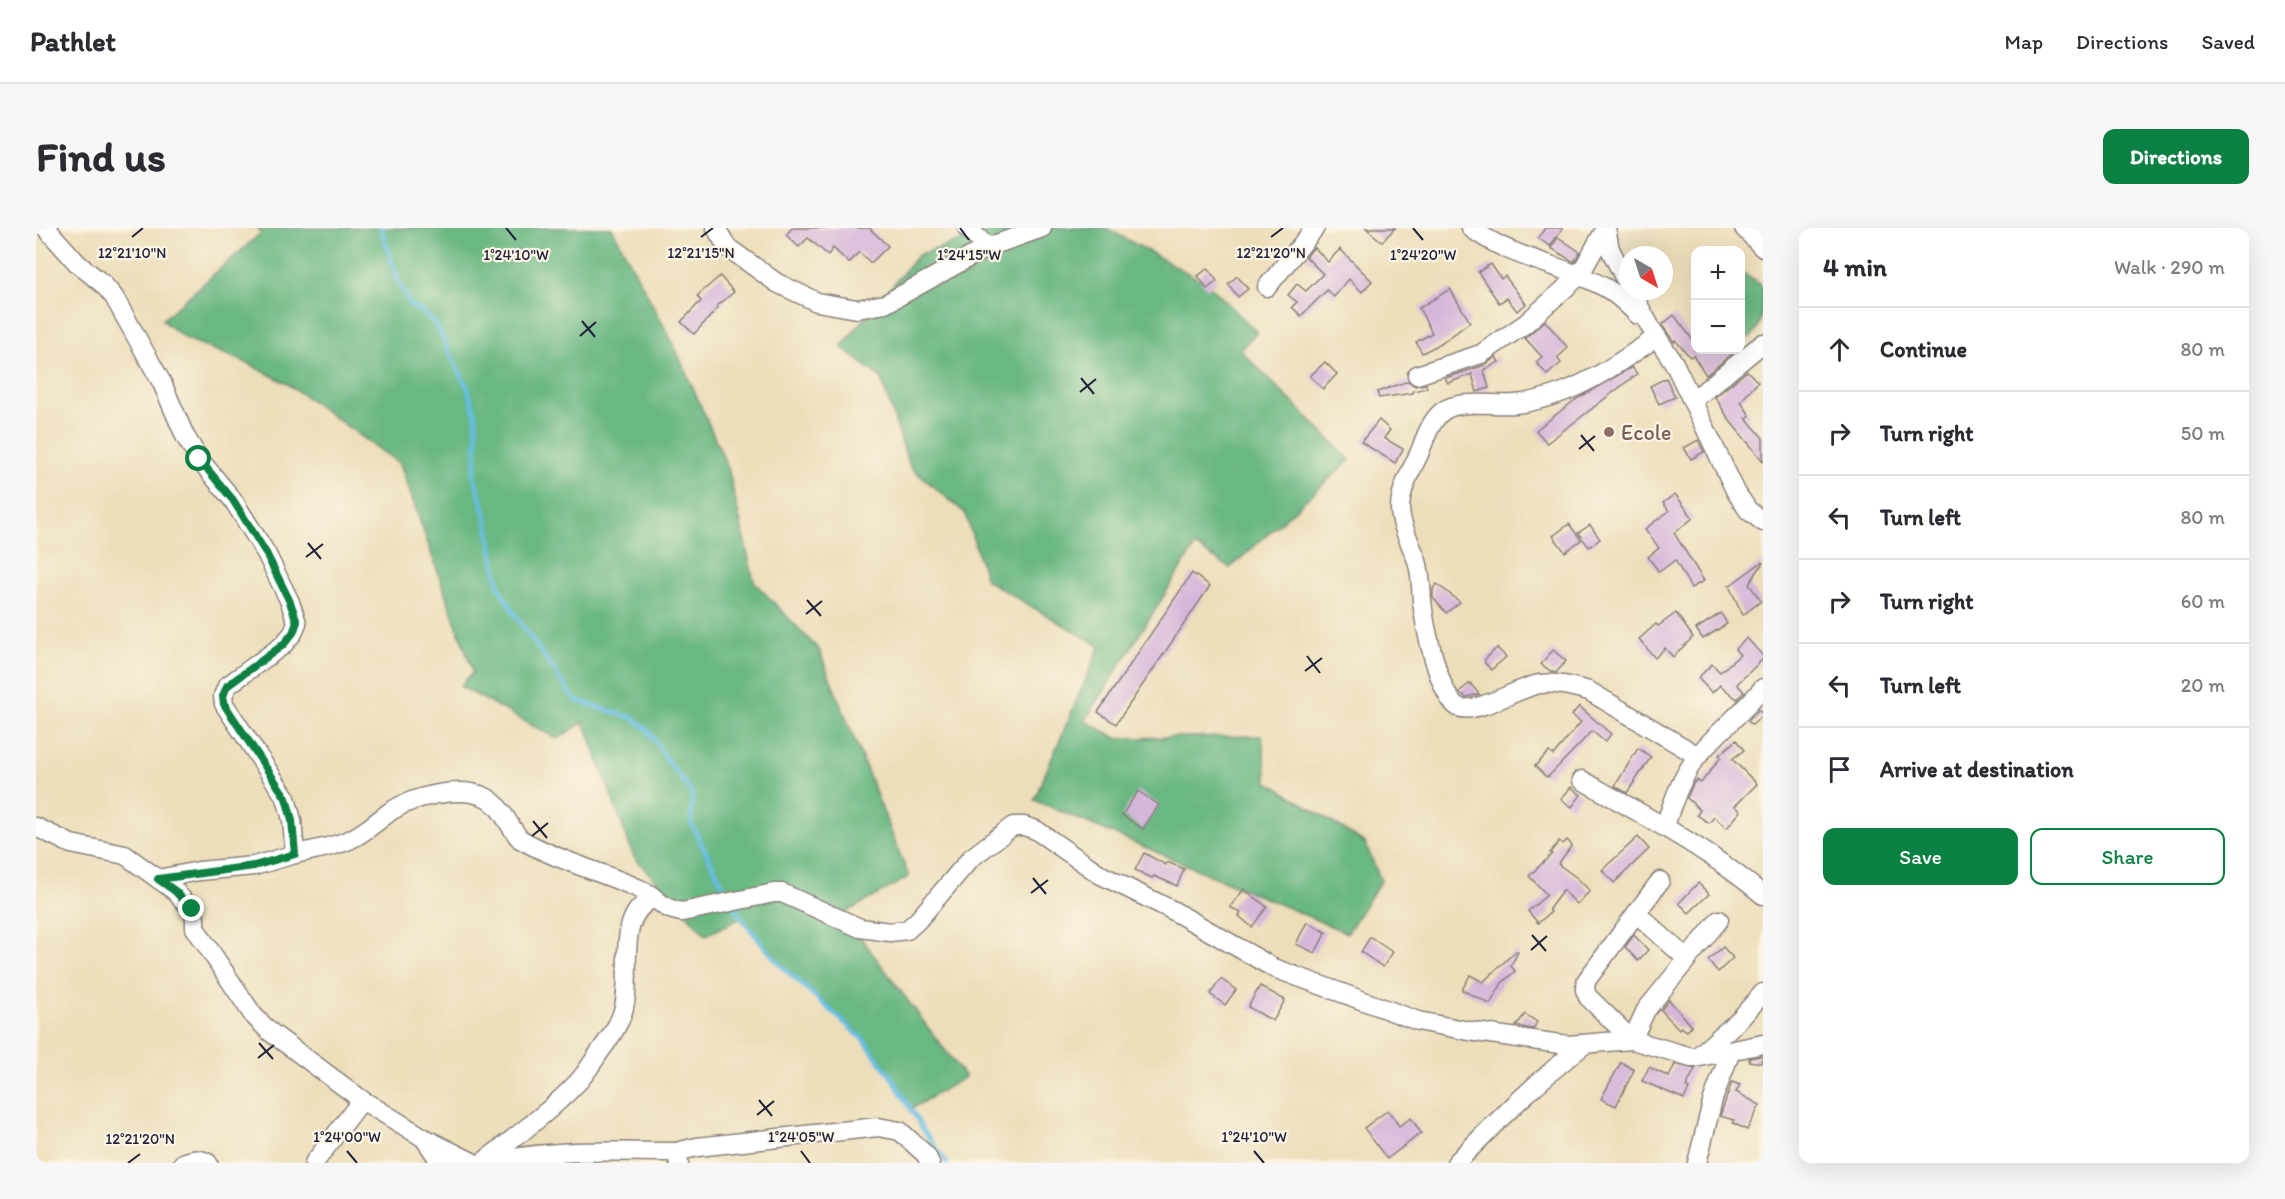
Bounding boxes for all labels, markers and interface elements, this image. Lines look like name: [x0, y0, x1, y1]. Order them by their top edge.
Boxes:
text: Pathlet: [30, 24, 116, 58]
text: Map: [2005, 29, 2043, 54]
text: Directions: [2076, 29, 2168, 54]
text: Saved: [2201, 29, 2255, 54]
button: Directions: [2103, 129, 2249, 184]
text: Find us: [36, 131, 166, 182]
text: 12°21'10"N: [98, 244, 166, 262]
text: 12°21'15"N: [667, 244, 735, 262]
text: 12°21'20"N: [1236, 244, 1306, 262]
text: 1°24'10"W: [483, 246, 549, 264]
text: 1°24'15"W: [937, 246, 1001, 264]
text: 1°24'20"W: [1390, 246, 1456, 264]
north arrow: [1619, 246, 1673, 300]
map controls: [1691, 246, 1745, 354]
button: +: [1691, 246, 1745, 300]
text: 4 min: [1823, 251, 1887, 283]
text: Walk · 290 m: [2114, 255, 2225, 279]
button: −: [1691, 300, 1745, 354]
icon: ahead: [1823, 333, 1856, 366]
text: Continue: [1880, 336, 1967, 363]
text: 80 m: [2180, 337, 2225, 361]
icon: right: [1823, 417, 1856, 450]
place label: Ecole: [1621, 419, 1671, 446]
text: Turn right: [1880, 420, 1974, 447]
text: 50 m: [2181, 421, 2225, 445]
marker: Ecole: [1602, 425, 1616, 439]
route start: [185, 445, 211, 471]
icon: left: [1823, 501, 1856, 534]
text: Turn left: [1880, 504, 1961, 531]
text: 80 m: [2180, 505, 2225, 529]
icon: right: [1823, 585, 1856, 618]
text: Turn right: [1880, 588, 1974, 615]
text: 60 m: [2181, 589, 2225, 613]
icon: left: [1823, 669, 1856, 702]
text: Turn left: [1880, 672, 1961, 699]
text: 20 m: [2181, 673, 2225, 697]
icon: arrive: [1823, 753, 1856, 786]
text: Arrive at destination: [1880, 756, 2074, 783]
button: Save: [1823, 828, 2018, 885]
button: Share: [2030, 828, 2225, 885]
route end: [178, 895, 204, 921]
text: 1°24'00"W: [313, 1128, 381, 1146]
text: 1°24'05"W: [768, 1128, 834, 1146]
text: 1°24'10"W: [1221, 1128, 1287, 1146]
text: 12°21'20"N: [105, 1130, 175, 1148]

